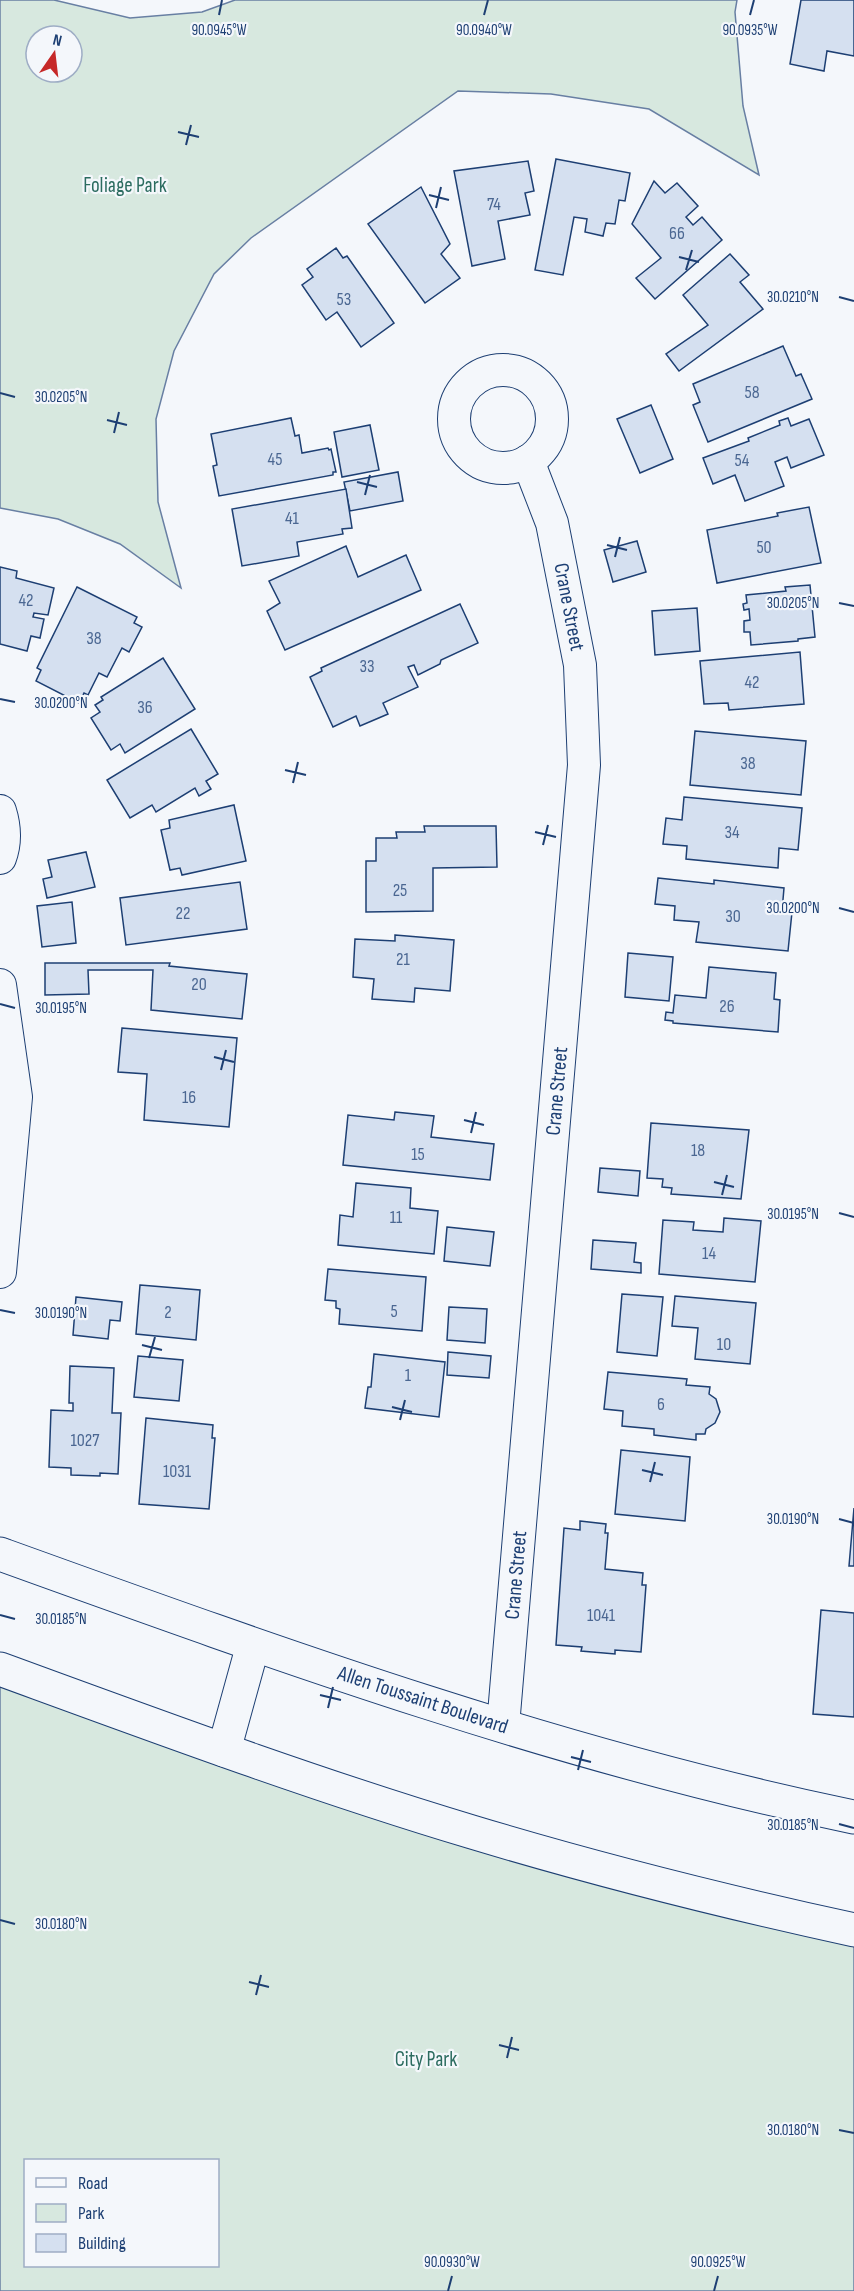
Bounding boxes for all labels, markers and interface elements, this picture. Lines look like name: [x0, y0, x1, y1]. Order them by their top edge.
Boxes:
text: 90.0945°W: [191, 21, 247, 40]
text: 90.0940°W: [456, 21, 512, 40]
text: 90.0935°W: [722, 21, 778, 40]
north arrow: [24, 24, 84, 84]
text: N: [51, 31, 64, 51]
park label: Foliage Park: [83, 173, 167, 198]
house number: 74: [487, 194, 501, 215]
house number: 66: [669, 223, 685, 244]
text: 30.0210°N: [767, 288, 819, 307]
house number: 53: [337, 289, 351, 310]
house number: 58: [744, 382, 760, 403]
text: 30.0205°N: [35, 388, 87, 407]
house number: 45: [268, 449, 282, 470]
house number: 54: [735, 450, 750, 471]
house number: 41: [285, 508, 300, 529]
house number: 50: [756, 537, 772, 558]
street label: Crane Street: [548, 561, 590, 653]
house number: 42: [18, 590, 34, 611]
text: 30.0205°N: [767, 594, 819, 613]
house number: 38: [86, 628, 102, 649]
house number: 33: [359, 656, 375, 677]
house number: 42: [744, 672, 760, 693]
text: 30.0200°N: [34, 694, 88, 713]
house number: 36: [137, 697, 153, 718]
house number: 38: [740, 753, 756, 774]
house number: 34: [724, 822, 740, 843]
house number: 25: [393, 880, 407, 901]
text: 30.0200°N: [766, 899, 820, 918]
house number: 22: [176, 903, 190, 924]
house number: 30: [725, 906, 741, 927]
house number: 21: [396, 949, 411, 970]
house number: 20: [191, 974, 207, 995]
house number: 26: [719, 996, 735, 1017]
text: 30.0195°N: [35, 999, 87, 1018]
street label: Crane Street: [541, 1046, 573, 1136]
house number: 16: [182, 1087, 196, 1108]
house number: 18: [691, 1140, 705, 1161]
house number: 15: [411, 1144, 425, 1165]
text: 30.0195°N: [767, 1205, 819, 1224]
house number: 11: [390, 1207, 403, 1228]
house number: 14: [702, 1243, 716, 1264]
house number: 5: [390, 1301, 398, 1322]
house number: 2: [164, 1302, 172, 1323]
text: 30.0190°N: [35, 1304, 87, 1323]
house number: 10: [717, 1334, 731, 1355]
house number: 1: [405, 1365, 412, 1386]
house number: 6: [657, 1394, 665, 1415]
house number: 1027: [71, 1430, 100, 1451]
house number: 1031: [163, 1461, 192, 1482]
text: 30.0190°N: [767, 1510, 819, 1529]
street label: Crane Street: [500, 1530, 532, 1620]
house number: 1041: [587, 1605, 616, 1626]
text: 30.0185°N: [35, 1610, 87, 1629]
street label: Allen Toussaint Boulevard: [334, 1660, 511, 1739]
text: 30.0185°N: [767, 1816, 819, 1835]
text: 30.0180°N: [35, 1915, 87, 1934]
park label: City Park: [395, 2047, 457, 2072]
text: 30.0180°N: [767, 2121, 819, 2140]
legend: [24, 2159, 219, 2267]
text: Road: [78, 2173, 108, 2194]
text: Park: [78, 2203, 104, 2224]
text: Building: [78, 2233, 126, 2254]
text: 90.0930°W: [424, 2253, 480, 2272]
text: 90.0925°W: [690, 2253, 746, 2272]

